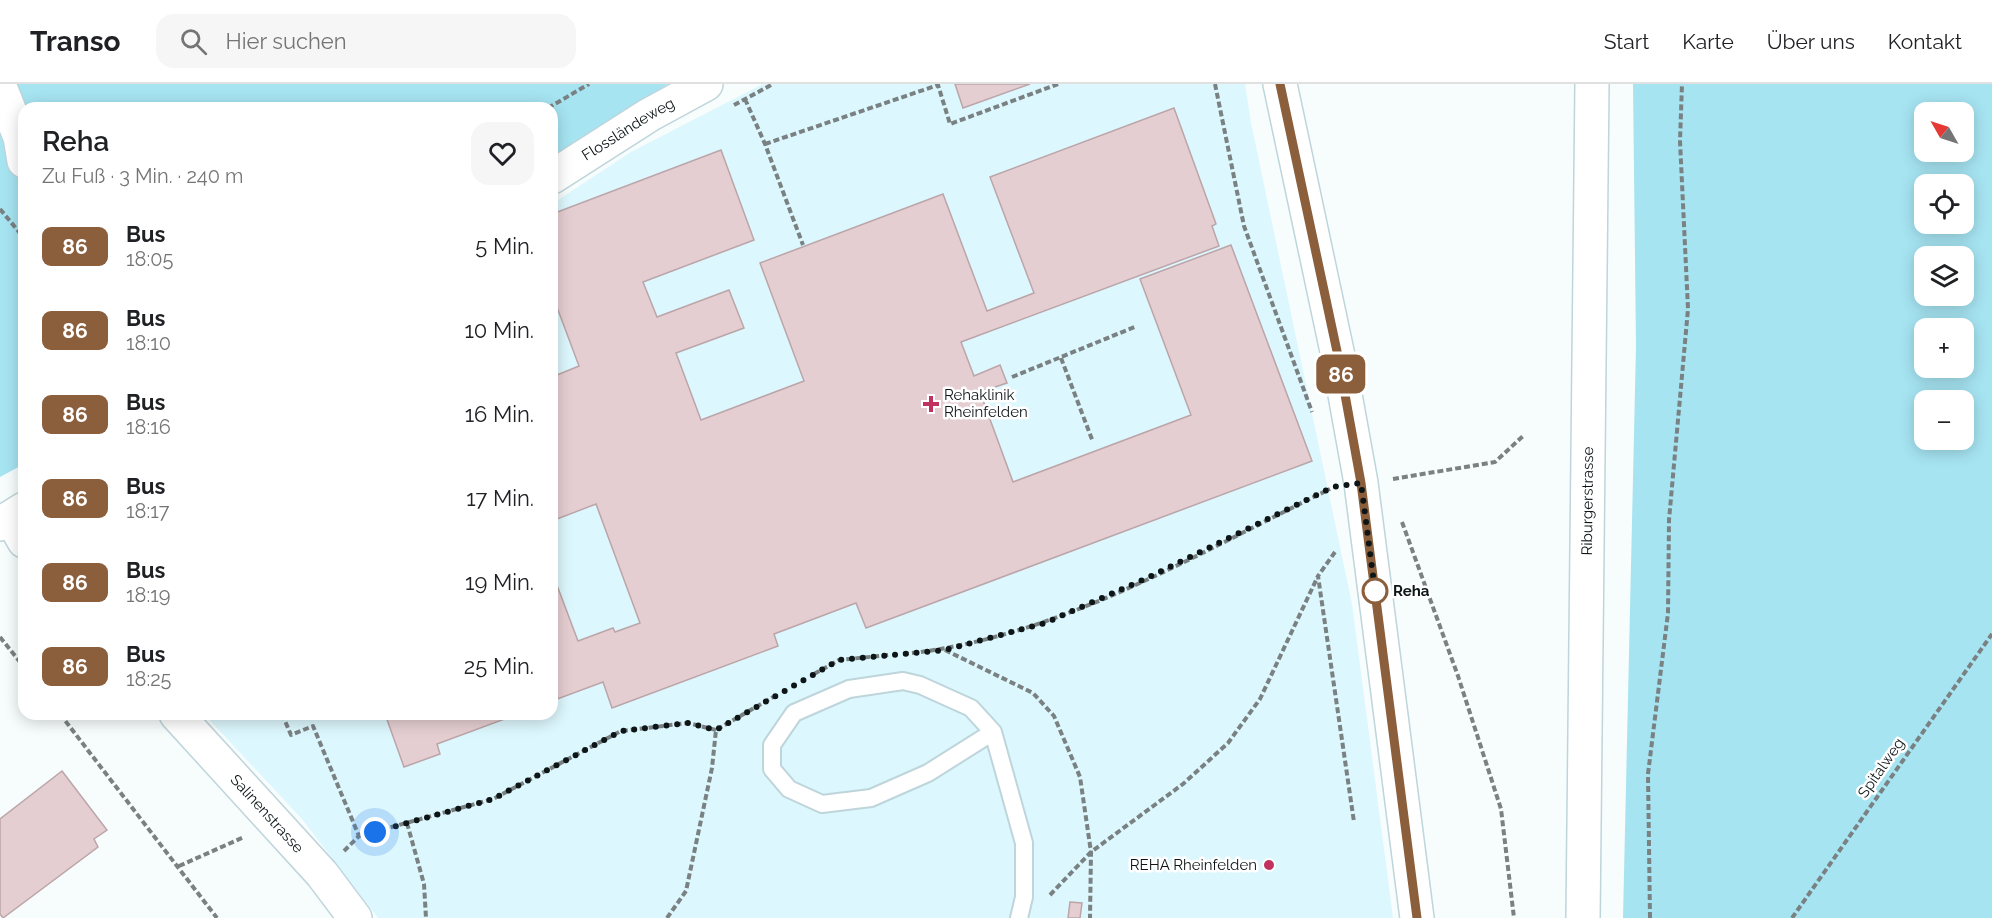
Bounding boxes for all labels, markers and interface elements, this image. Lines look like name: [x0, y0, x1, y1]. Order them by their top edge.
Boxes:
search box: [156, 14, 576, 68]
text: Transo: [30, 25, 120, 58]
icon: search: [177, 25, 210, 58]
text: Hier suchen: [225, 28, 347, 54]
text: Start: [1604, 29, 1649, 54]
text: Karte: [1682, 29, 1734, 54]
text: Über uns: [1767, 29, 1855, 54]
text: Kontakt: [1888, 29, 1962, 54]
street label: Flossländeweg: [579, 94, 678, 164]
north arrow: [1914, 102, 1974, 162]
map controls: [1914, 102, 1974, 450]
button: heart: [471, 122, 534, 185]
text: Reha: [42, 125, 109, 158]
text: Zu Fuß · 3 Min. · 240 m: [42, 164, 243, 188]
button: locate: [1914, 174, 1974, 234]
text: Bus: [126, 221, 165, 247]
text: 5 Min.: [475, 233, 534, 259]
text: 86: [62, 234, 88, 259]
button: layers: [1914, 246, 1974, 306]
text: 18:05: [126, 247, 173, 271]
text: Bus: [126, 305, 165, 331]
text: 10 Min.: [464, 317, 534, 343]
text: 86: [62, 318, 88, 343]
button: +: [1914, 318, 1974, 378]
text: 18:10: [126, 331, 171, 355]
line badge: 86: [1314, 354, 1368, 394]
text: 86: [1328, 362, 1354, 387]
place label: Rehaklinik Rheinfelden: [944, 386, 1028, 421]
text: Bus: [126, 389, 165, 415]
button: −: [1914, 390, 1974, 450]
marker: Rehaklinik Rheinfelden: [922, 395, 940, 413]
text: 16 Min.: [465, 401, 534, 427]
text: 86: [62, 402, 88, 427]
text: 18:16: [126, 415, 171, 439]
street label: Riburgerstrasse: [1578, 446, 1597, 555]
text: Bus: [126, 473, 165, 499]
text: 17 Min.: [466, 485, 534, 511]
text: 86: [62, 486, 88, 511]
text: 18:17: [126, 499, 169, 523]
text: Bus: [126, 557, 165, 583]
text: 19 Min.: [465, 569, 534, 595]
text: 86: [62, 570, 88, 595]
marker: Reha: [1362, 578, 1388, 604]
place label: Reha: [1393, 582, 1430, 600]
text: 18:19: [126, 583, 170, 607]
text: Bus: [126, 641, 165, 667]
text: 25 Min.: [464, 653, 534, 679]
text: 86: [62, 654, 88, 679]
text: 18:25: [126, 667, 172, 691]
street label: Spitalweg: [1854, 735, 1908, 801]
street label: Salinenstrasse: [227, 771, 307, 857]
your location: [360, 817, 390, 847]
place label: REHA Rheinfelden: [1130, 856, 1257, 874]
marker: REHA Rheinfelden: [1262, 858, 1276, 872]

